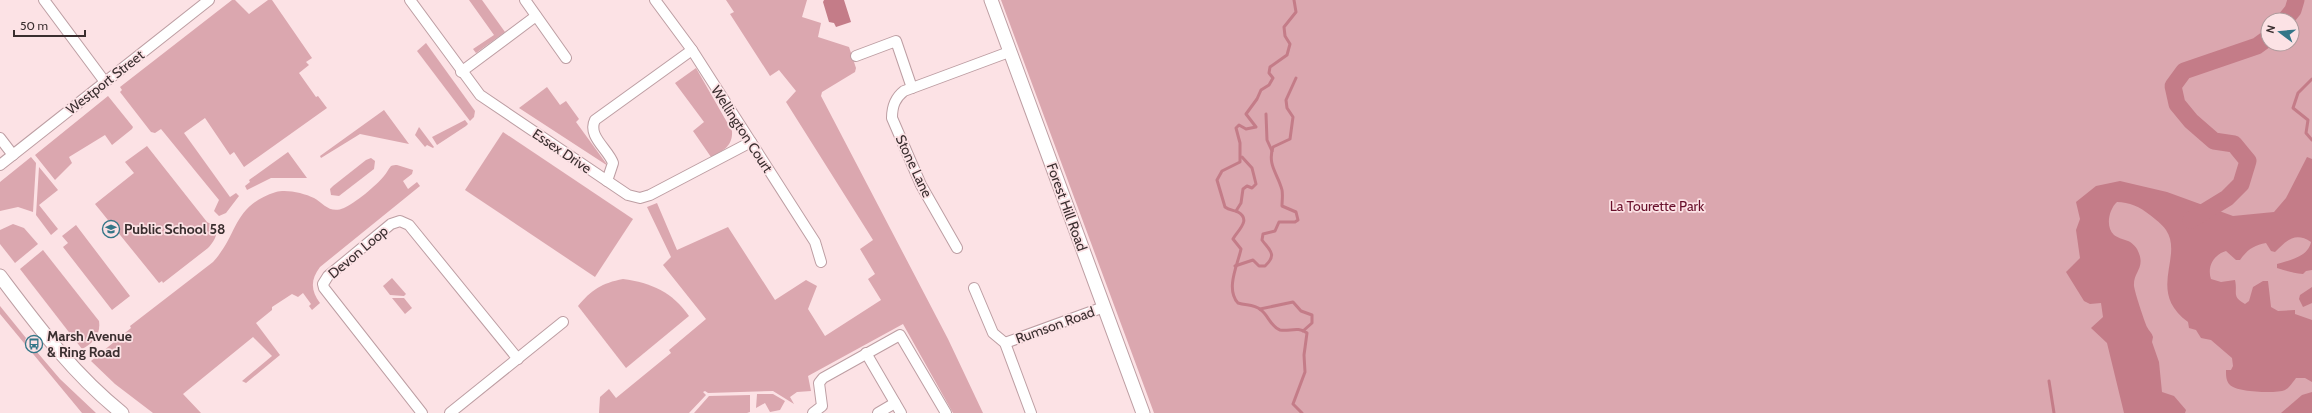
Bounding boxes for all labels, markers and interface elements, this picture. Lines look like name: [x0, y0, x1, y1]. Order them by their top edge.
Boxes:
scale bar: [14, 12, 85, 38]
north arrow: [2260, 12, 2300, 52]
text: 50 m: [20, 18, 48, 33]
text: N: [2263, 24, 2278, 35]
street label: Westport Street: [62, 46, 148, 118]
street label: Wellington Court: [707, 82, 777, 176]
street label: Essex Drive: [529, 125, 595, 177]
street label: Stone Lane: [892, 132, 936, 200]
street label: Forest Hill Road: [1043, 161, 1091, 253]
park label: La Tourette Park: [1610, 197, 1705, 215]
school or university icon: Public School 58: [101, 219, 121, 239]
place label: Public School 58: [124, 220, 226, 238]
street label: Devon Loop: [324, 222, 392, 282]
street label: Rumson Road: [1013, 302, 1097, 348]
place label: Marsh Avenue & Ring Road: [47, 327, 132, 361]
bus stop icon: Marsh Avenue & Ring Road: [24, 334, 44, 354]

